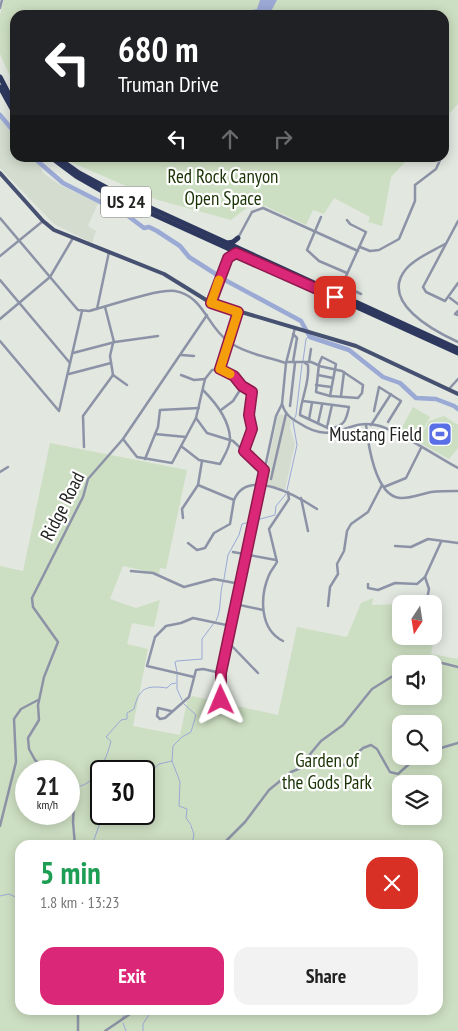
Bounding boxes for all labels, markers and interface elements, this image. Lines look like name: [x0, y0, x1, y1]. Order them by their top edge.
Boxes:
text: 680 m: [118, 26, 199, 72]
icon: left: [35, 30, 100, 95]
text: Truman Drive: [118, 70, 219, 98]
icon: left: [163, 125, 191, 153]
icon: ahead: [216, 125, 244, 153]
icon: right: [269, 125, 297, 153]
park label: Red Rock Canyon Open Space: [168, 164, 278, 210]
road number: US 24: [101, 186, 151, 218]
pin: [314, 276, 356, 318]
icon: arrive: [321, 283, 349, 311]
sports icon: Mustang Field: [427, 421, 453, 447]
place label: Mustang Field: [329, 422, 422, 446]
street label: Ridge Road: [35, 468, 89, 544]
north arrow: [392, 595, 442, 645]
map controls: [392, 595, 442, 825]
button: sound: [392, 655, 442, 705]
position arrow: [194, 673, 246, 725]
button: search: [392, 715, 442, 765]
park label: Garden of the Gods Park: [282, 748, 373, 794]
speed limit sign: 30: [90, 760, 155, 825]
text: 21: [36, 770, 59, 802]
button: layers: [392, 775, 442, 825]
text: km/h: [37, 797, 58, 812]
text: 5 min: [40, 853, 101, 892]
button: close: [366, 857, 418, 909]
text: 1.8 km · 13:23: [40, 892, 120, 912]
button: Exit: [40, 947, 224, 1005]
button: Share: [234, 947, 418, 1005]

